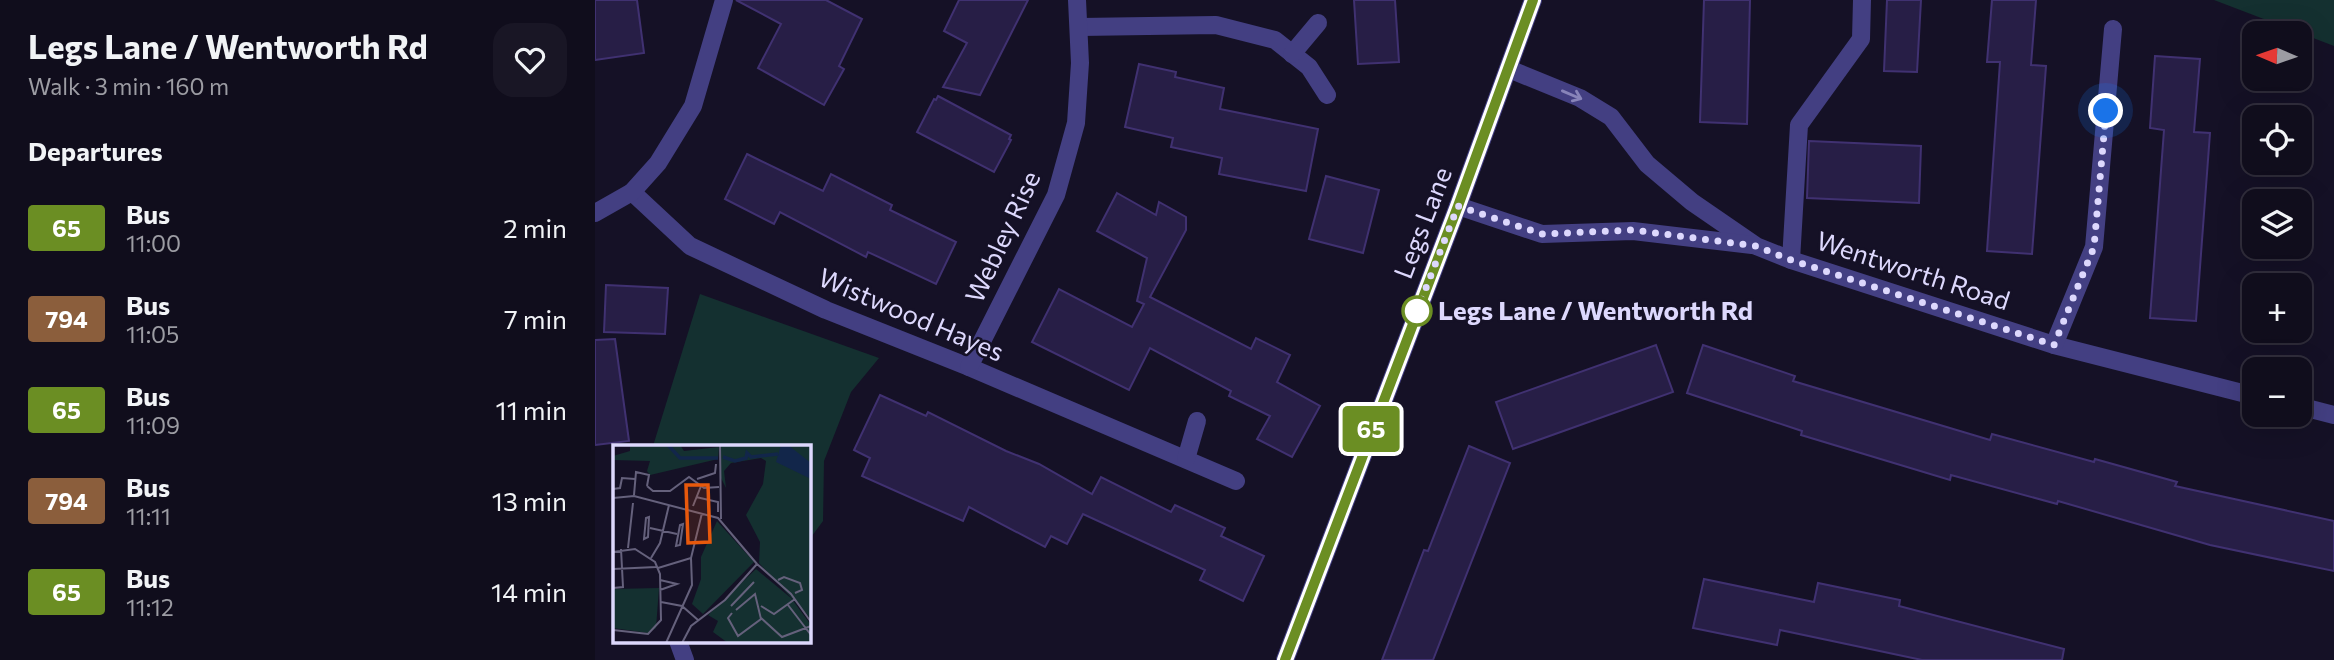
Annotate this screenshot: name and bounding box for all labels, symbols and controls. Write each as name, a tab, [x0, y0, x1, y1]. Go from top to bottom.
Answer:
north arrow	[2242, 21, 2312, 91]
map controls	[2242, 21, 2312, 427]
button: heart	[493, 23, 567, 97]
text: Legs Lane / Wentworth Rd	[28, 25, 428, 66]
text: Walk · 3 min · 160 m	[28, 72, 229, 100]
one-way arrow	[1561, 89, 1582, 102]
your location	[2088, 93, 2123, 128]
button: locate	[2242, 105, 2312, 175]
text: Departures	[28, 135, 163, 166]
street label: Legs Lane	[1386, 162, 1457, 282]
street label: Webley Rise	[958, 166, 1046, 307]
button: layers	[2242, 189, 2312, 259]
text: Bus	[126, 198, 170, 229]
text: 2 min	[503, 212, 567, 243]
text: 65	[52, 213, 81, 242]
street label: Wentworth Road	[1813, 224, 2014, 315]
text: 11:00	[126, 229, 181, 257]
street label: Wistwood Hayes	[814, 261, 1009, 367]
button: +	[2242, 273, 2312, 343]
text: Bus	[126, 289, 170, 320]
place label: Legs Lane / Wentworth Rd	[1438, 294, 1753, 325]
marker: Legs Lane / Wentworth Rd	[1402, 296, 1432, 326]
text: 7 min	[504, 303, 567, 334]
text: 794	[45, 304, 88, 333]
text: 11:05	[126, 320, 179, 348]
button: −	[2242, 357, 2312, 427]
text: Bus	[126, 380, 170, 411]
text: 11 min	[496, 394, 567, 425]
text: 65	[52, 395, 81, 424]
line badge: 65	[1339, 406, 1403, 452]
text: 11:09	[126, 411, 180, 439]
text: 65	[1357, 414, 1385, 443]
inset map	[613, 445, 810, 642]
text: Bus	[126, 471, 170, 502]
text: 13 min	[492, 485, 567, 516]
text: 794	[45, 486, 88, 515]
text: 11:11	[126, 502, 171, 530]
text: Bus	[126, 562, 170, 593]
text: 14 min	[491, 576, 567, 607]
text: 65	[52, 577, 81, 606]
text: 11:12	[126, 593, 174, 621]

